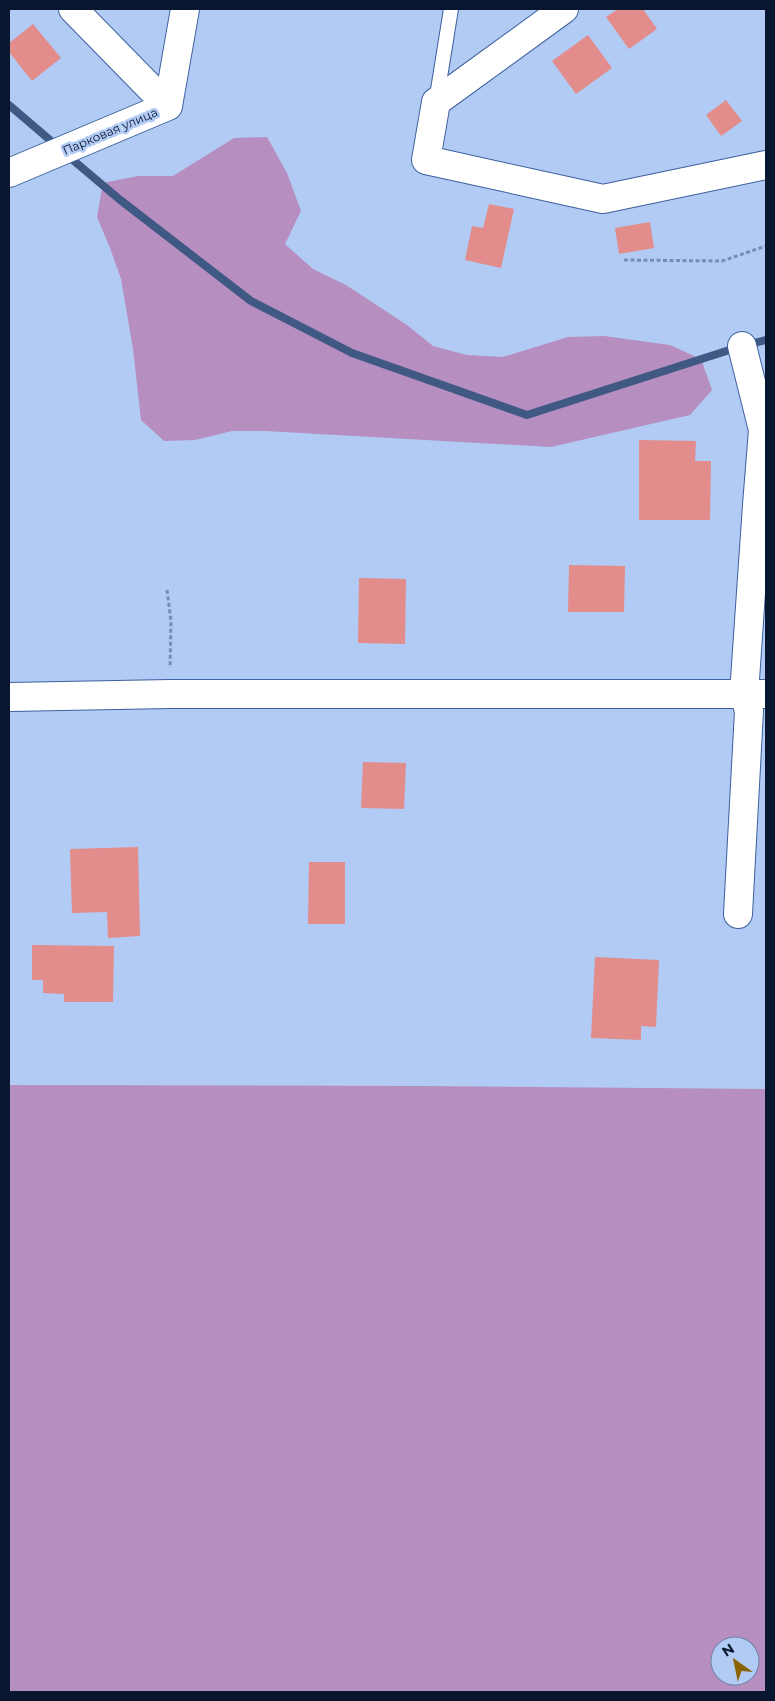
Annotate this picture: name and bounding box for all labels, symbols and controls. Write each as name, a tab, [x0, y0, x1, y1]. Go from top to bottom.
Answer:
street label: Парковая улица	[60, 104, 160, 158]
north arrow	[710, 1636, 760, 1686]
text: N	[718, 1639, 738, 1661]

